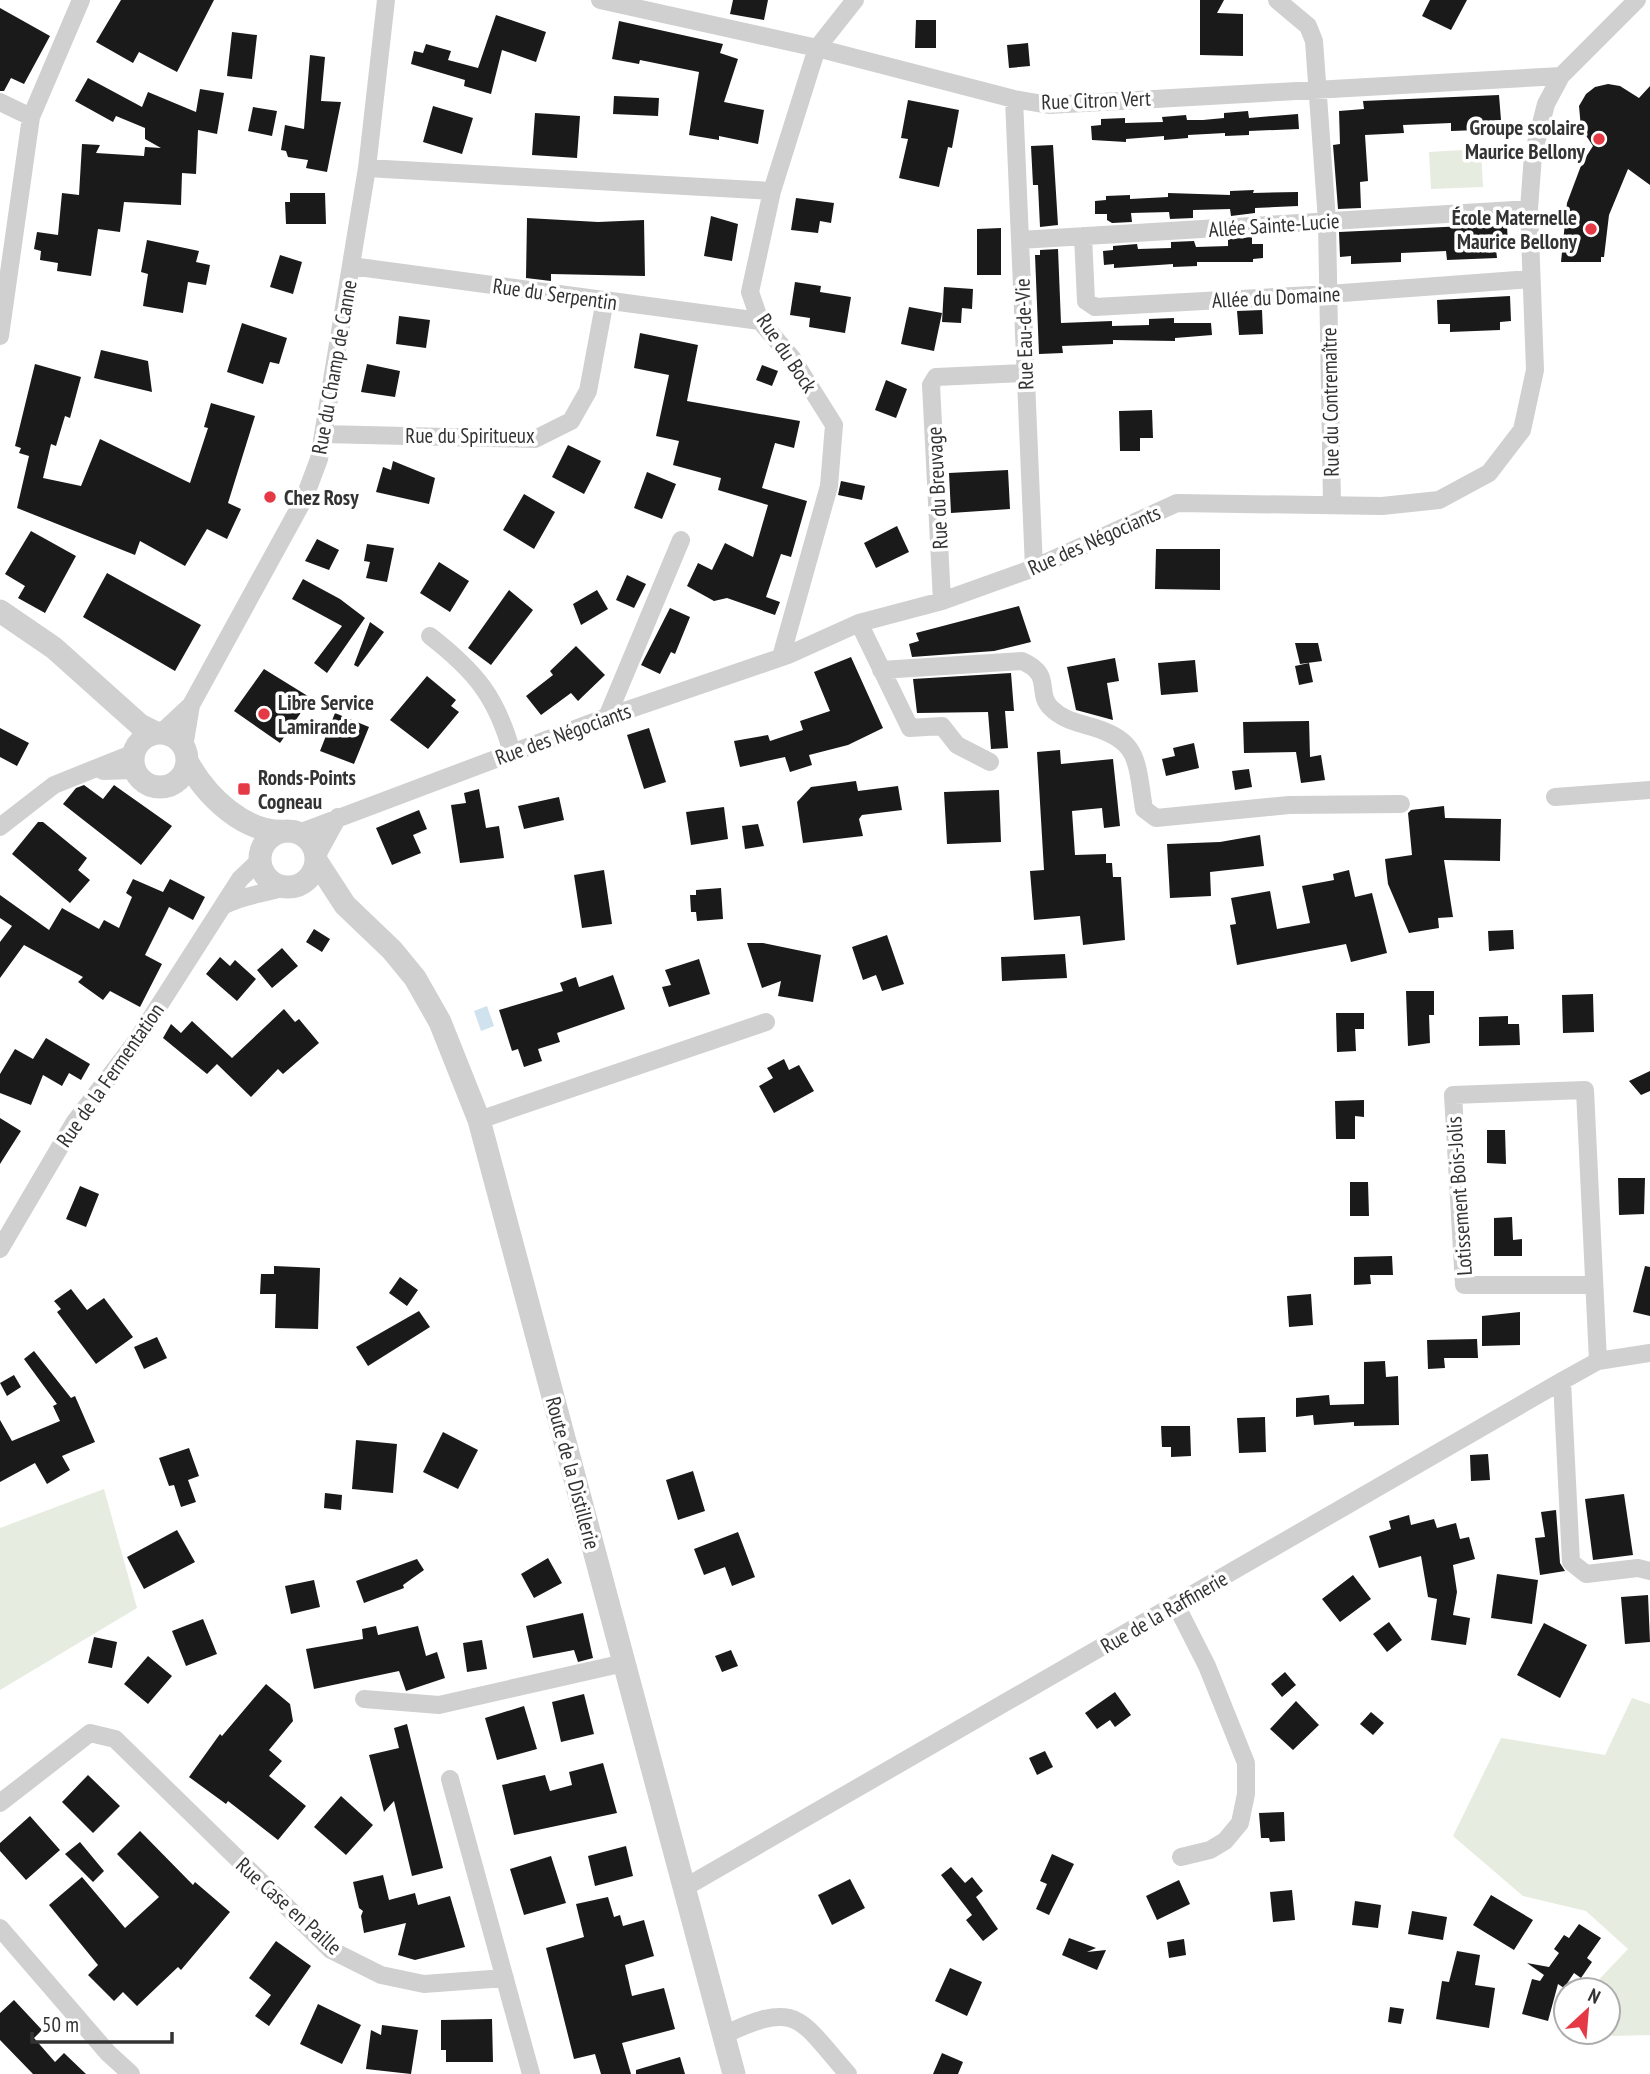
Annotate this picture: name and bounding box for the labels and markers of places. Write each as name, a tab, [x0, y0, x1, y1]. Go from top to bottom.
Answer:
place label: Groupe scolaire Maurice Bellony	[1465, 114, 1586, 165]
marker: Groupe scolaire Maurice Bellony	[1591, 131, 1607, 147]
place label: École Maternelle Maurice Bellony	[1452, 204, 1578, 255]
marker: École Maternelle Maurice Bellony	[1583, 221, 1599, 237]
place label: Chez Rosy	[284, 484, 359, 511]
marker: Chez Rosy	[262, 489, 278, 505]
place label: Libre Service Lamirande	[278, 689, 374, 740]
marker: Libre Service Lamirande	[256, 706, 272, 722]
place label: Ronds-Points Cogneau	[258, 764, 356, 815]
marker: Ronds-Points Cogneau	[236, 781, 252, 797]

